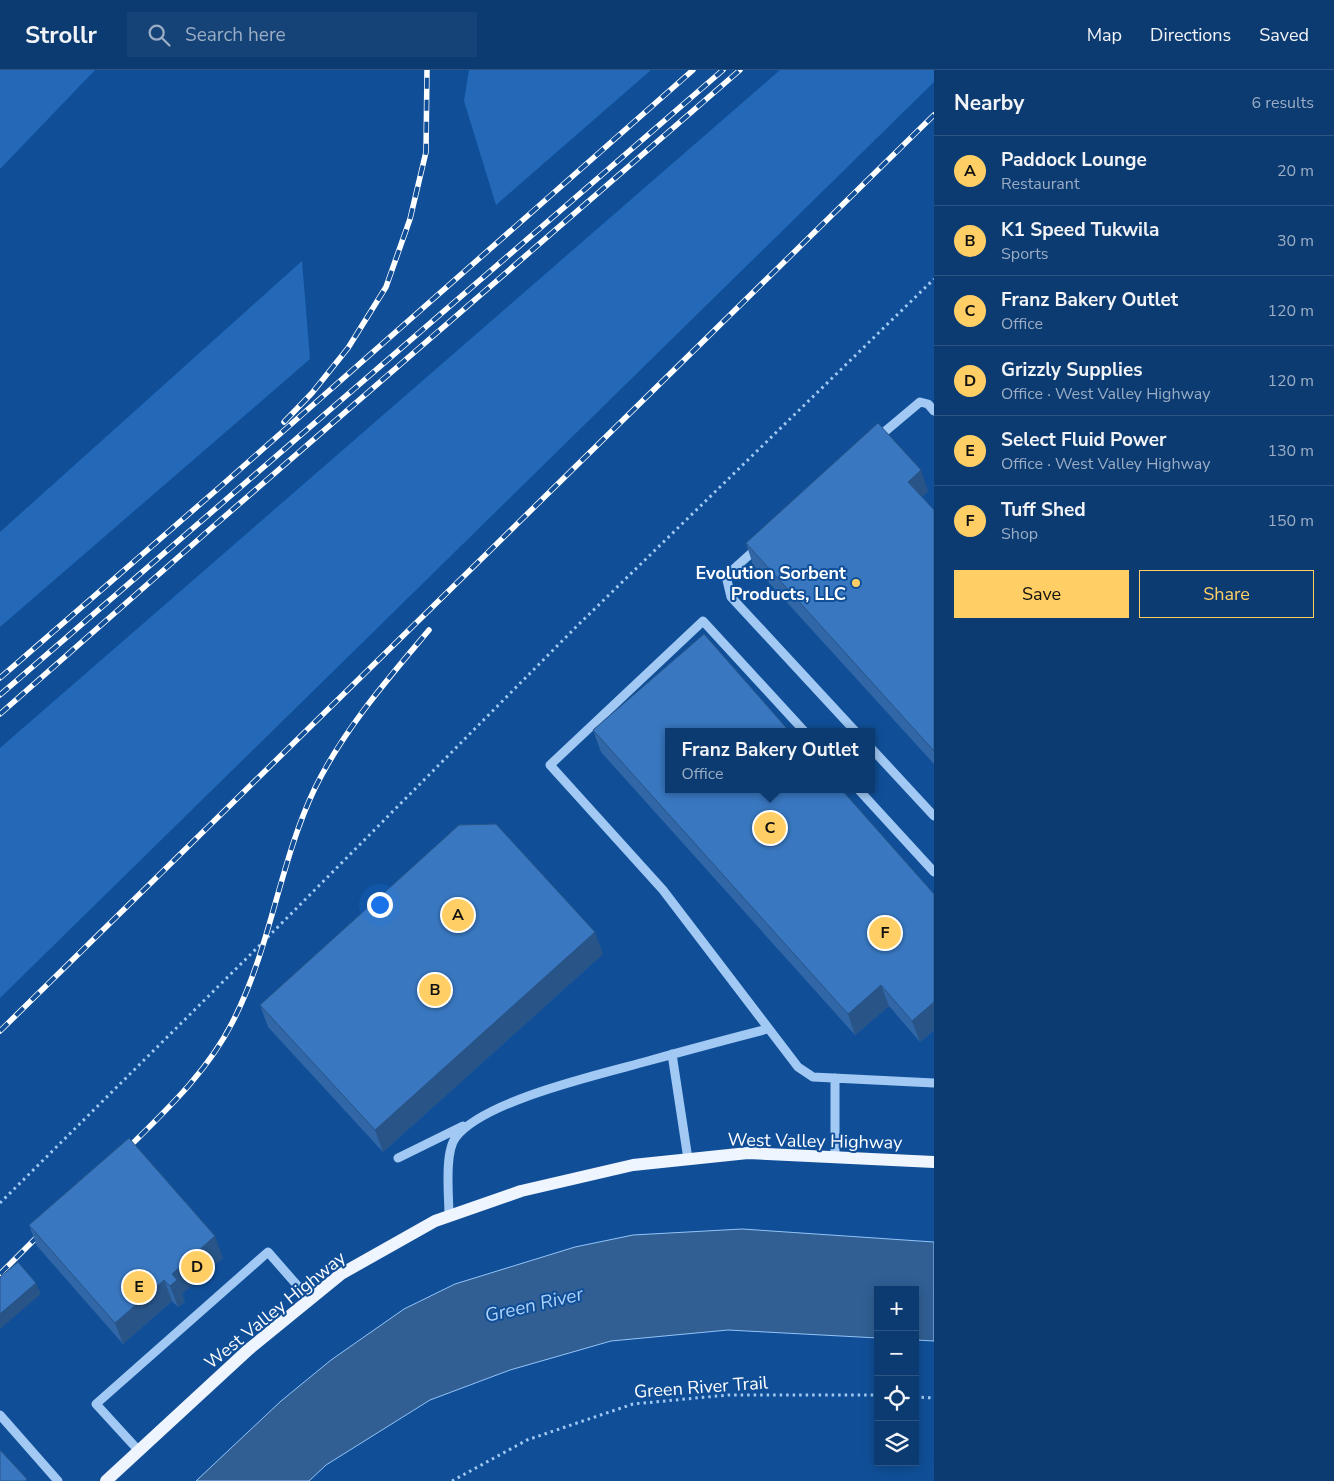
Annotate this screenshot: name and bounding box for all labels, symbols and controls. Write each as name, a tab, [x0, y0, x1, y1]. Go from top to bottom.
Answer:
search box	[127, 12, 477, 57]
text: Strollr	[25, 19, 97, 51]
icon: search	[145, 21, 173, 49]
text: Search here	[185, 22, 286, 48]
text: Map	[1087, 23, 1122, 47]
text: Directions	[1150, 23, 1231, 47]
text: Saved	[1259, 23, 1309, 47]
text: Nearby	[954, 89, 1024, 117]
text: 6 results	[1252, 92, 1314, 114]
text: Paddock Lounge	[1001, 147, 1147, 173]
text: A	[964, 160, 976, 182]
text: 20 m	[1277, 160, 1314, 182]
text: Restaurant	[1001, 173, 1080, 195]
text: K1 Speed Tukwila	[1001, 217, 1159, 243]
text: B	[964, 230, 976, 252]
text: 30 m	[1277, 230, 1314, 252]
text: Sports	[1001, 243, 1049, 265]
text: Franz Bakery Outlet	[1001, 287, 1178, 313]
text: C	[965, 300, 975, 322]
text: 120 m	[1267, 300, 1314, 322]
text: Office	[1001, 313, 1043, 335]
text: Grizzly Supplies	[1001, 357, 1143, 383]
text: D	[964, 370, 976, 392]
text: 120 m	[1267, 370, 1314, 392]
text: Office · West Valley Highway	[1001, 383, 1210, 405]
text: Select Fluid Power	[1001, 427, 1167, 453]
text: E	[965, 440, 975, 462]
text: 130 m	[1267, 440, 1314, 462]
text: Office · West Valley Highway	[1001, 453, 1210, 475]
text: Tuff Shed	[1001, 497, 1086, 523]
text: F	[966, 510, 975, 532]
text: 150 m	[1267, 510, 1314, 532]
text: Shop	[1001, 523, 1038, 545]
place label: Evolution Sorbent Products, LLC	[696, 561, 846, 606]
button: Save	[954, 570, 1129, 618]
button: Share	[1139, 570, 1314, 618]
marker: Evolution Sorbent Products, LLC	[850, 577, 862, 589]
popup	[665, 728, 875, 793]
text: Franz Bakery Outlet	[681, 737, 859, 763]
text: Office	[681, 763, 723, 785]
pin: C	[754, 809, 786, 847]
your location	[367, 892, 393, 918]
pin: A	[442, 896, 474, 934]
pin: F	[869, 914, 901, 952]
pin: B	[419, 971, 451, 1009]
street label: West Valley Highway	[727, 1127, 903, 1155]
street label: West Valley Highway	[199, 1245, 351, 1374]
pin: D	[181, 1248, 213, 1286]
pin: E	[123, 1268, 155, 1306]
water label: Green River	[482, 1281, 587, 1329]
map controls	[874, 1286, 919, 1466]
button: +	[874, 1286, 919, 1331]
button: −	[874, 1331, 919, 1376]
street label: Green River Trail	[633, 1370, 769, 1404]
button: locate	[874, 1376, 919, 1421]
button: layers	[874, 1421, 919, 1466]

